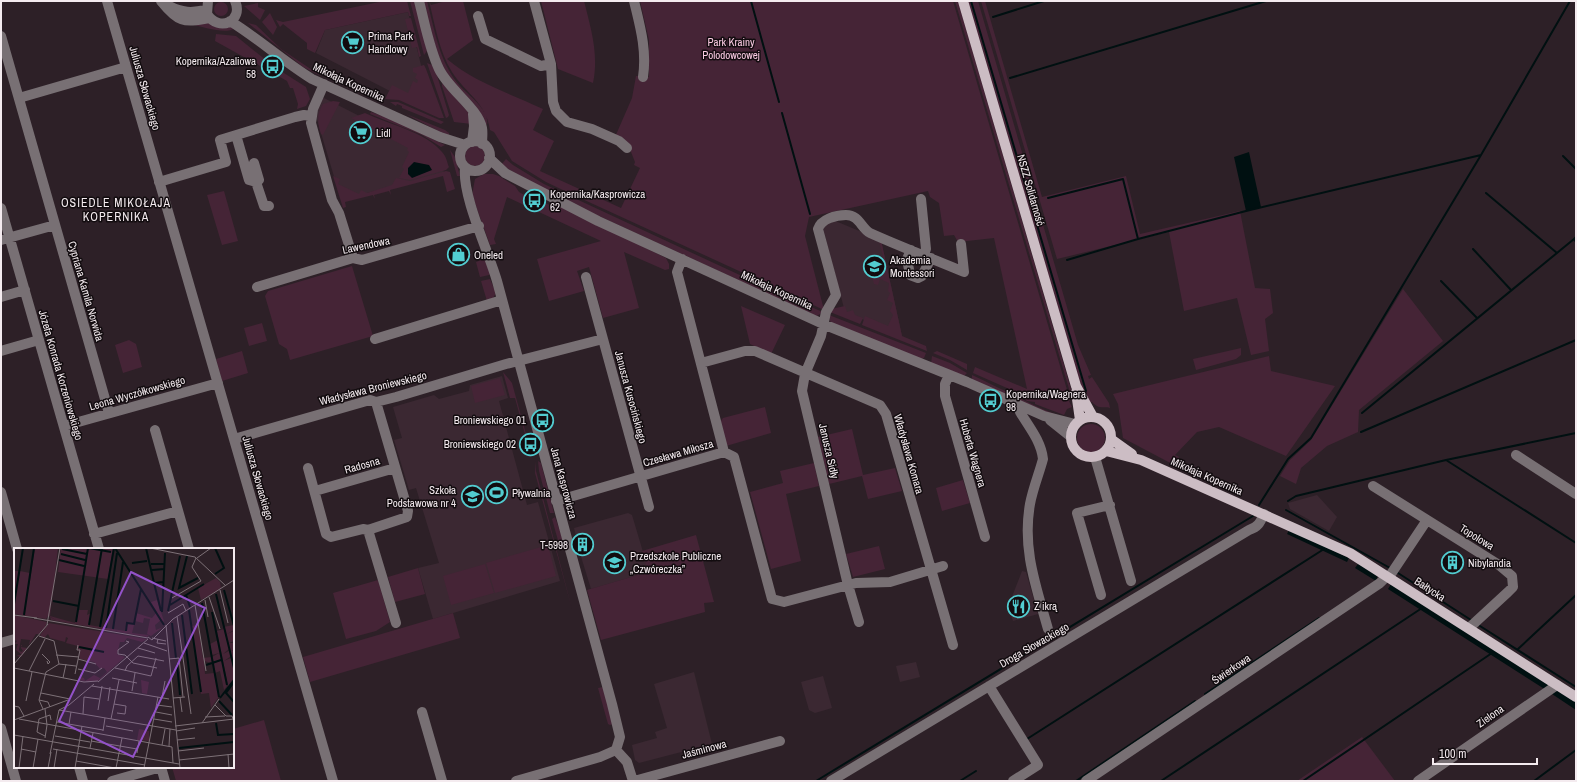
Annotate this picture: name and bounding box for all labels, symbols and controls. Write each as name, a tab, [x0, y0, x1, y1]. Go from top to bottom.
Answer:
supermarket icon: Prima Park Handlowy	[340, 29, 366, 55]
place label: Prima Park Handlowy	[368, 29, 414, 56]
park label: Park Krainy Polodowcowej	[702, 35, 760, 62]
street label: Juliusza Słowackiego	[126, 44, 164, 132]
place label: Kopernika/Azaliowa 58	[176, 54, 256, 81]
bus stop icon: Kopernika/Azaliowa 58	[259, 54, 285, 80]
street label: Mikołaja Kopernika	[311, 59, 387, 105]
supermarket icon: Lidl	[348, 120, 374, 146]
place label: Lidl	[376, 126, 391, 140]
street label: NSZZ Solidarność	[1014, 153, 1048, 228]
bus stop icon: Kopernika/Kasprowicza 62	[522, 187, 548, 213]
place label: Kopernika/Kasprowicza 62	[550, 187, 645, 214]
district label: OSIEDLE MIKOŁAJA KOPERNIKA	[61, 195, 171, 225]
street label: Lawendowa	[341, 233, 391, 257]
street label: Cypriana Kamila Norwida	[65, 239, 107, 343]
shop icon: Oneled	[445, 242, 471, 268]
place label: Oneled	[474, 248, 503, 262]
school or university icon: Akademia Montessori	[861, 253, 887, 279]
place label: Akademia Montessori	[889, 253, 935, 280]
street label: Mikołaja Kopernika	[739, 267, 815, 313]
street label: Józefa Konrada Korzeniowskiego	[36, 308, 86, 442]
street label: Janusza Kusocińskiego	[612, 349, 650, 445]
street label: Władysława Broniewskiego	[318, 368, 428, 408]
street label: Leona Wyczółkowskiego	[87, 373, 187, 413]
bus stop icon: Kopernika/Wagnera 98	[977, 387, 1003, 413]
place label: Kopernika/Wagnera 98	[1006, 387, 1086, 414]
bus stop icon: Broniewskiego 01	[529, 407, 555, 433]
place label: Broniewskiego 01	[454, 413, 526, 427]
street label: Władysława Komara	[891, 413, 927, 495]
street label: Huberta Wagnera	[957, 417, 989, 489]
street label: Janusza Sidły	[816, 422, 842, 480]
bus stop icon: Broniewskiego 02	[518, 431, 544, 457]
street label: Juliusza Słowackiego	[239, 434, 277, 522]
street label: Czesława Miłosza	[641, 436, 715, 470]
place label: Broniewskiego 02	[444, 437, 516, 451]
street label: Jana Kasprowicza	[548, 446, 580, 520]
street label: Radosna	[343, 453, 381, 477]
street label: Mikołaja Kopernika	[1169, 454, 1245, 498]
sports icon: Pływalnia	[483, 480, 509, 506]
place label: Szkoła Podstawowa nr 4	[387, 483, 456, 510]
school or university icon: Szkoła Podstawowa nr 4	[459, 483, 485, 509]
place label: Pływalnia	[512, 486, 551, 500]
street label: Topolowa	[1457, 521, 1497, 553]
building icon: T-5998	[570, 532, 596, 558]
place label: T-5998	[540, 538, 568, 552]
inset map	[14, 548, 234, 768]
school or university icon: Przedszkole Publiczne „Czwóreczka”	[601, 549, 627, 575]
place label: Przedszkole Publiczne „Czwóreczka”	[630, 549, 721, 576]
building icon: Nibylandia	[1440, 550, 1466, 576]
place label: Nibylandia	[1468, 556, 1511, 570]
street label: Bałtycka	[1412, 574, 1448, 604]
restaurant icon: Z ikrą	[1006, 593, 1032, 619]
place label: Z ikrą	[1034, 599, 1058, 613]
street label: Droga Słowackiego	[997, 619, 1071, 671]
street label: Świerkowa	[1209, 651, 1253, 687]
street label: Zielona	[1474, 702, 1506, 730]
street label: Jaśminowa	[680, 736, 728, 762]
scale bar	[1433, 740, 1537, 766]
text: 100 m	[1439, 746, 1466, 762]

